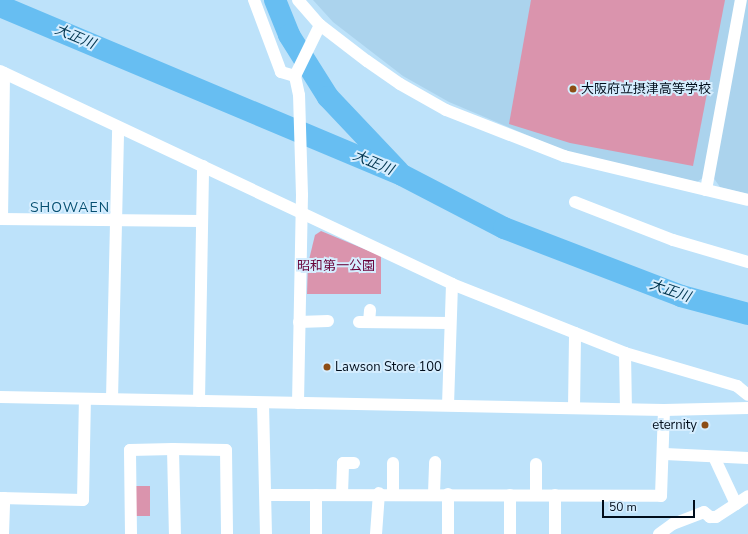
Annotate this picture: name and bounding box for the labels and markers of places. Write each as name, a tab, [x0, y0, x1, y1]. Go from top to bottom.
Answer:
place label: 大阪府立摂津高等学校	[581, 81, 711, 97]
marker: 大阪府立摂津高等学校	[568, 84, 578, 94]
place label: Lawson Store 100	[335, 359, 442, 375]
marker: Lawson Store 100	[322, 362, 332, 372]
place label: eternity	[652, 417, 697, 433]
marker: eternity	[700, 420, 710, 430]

